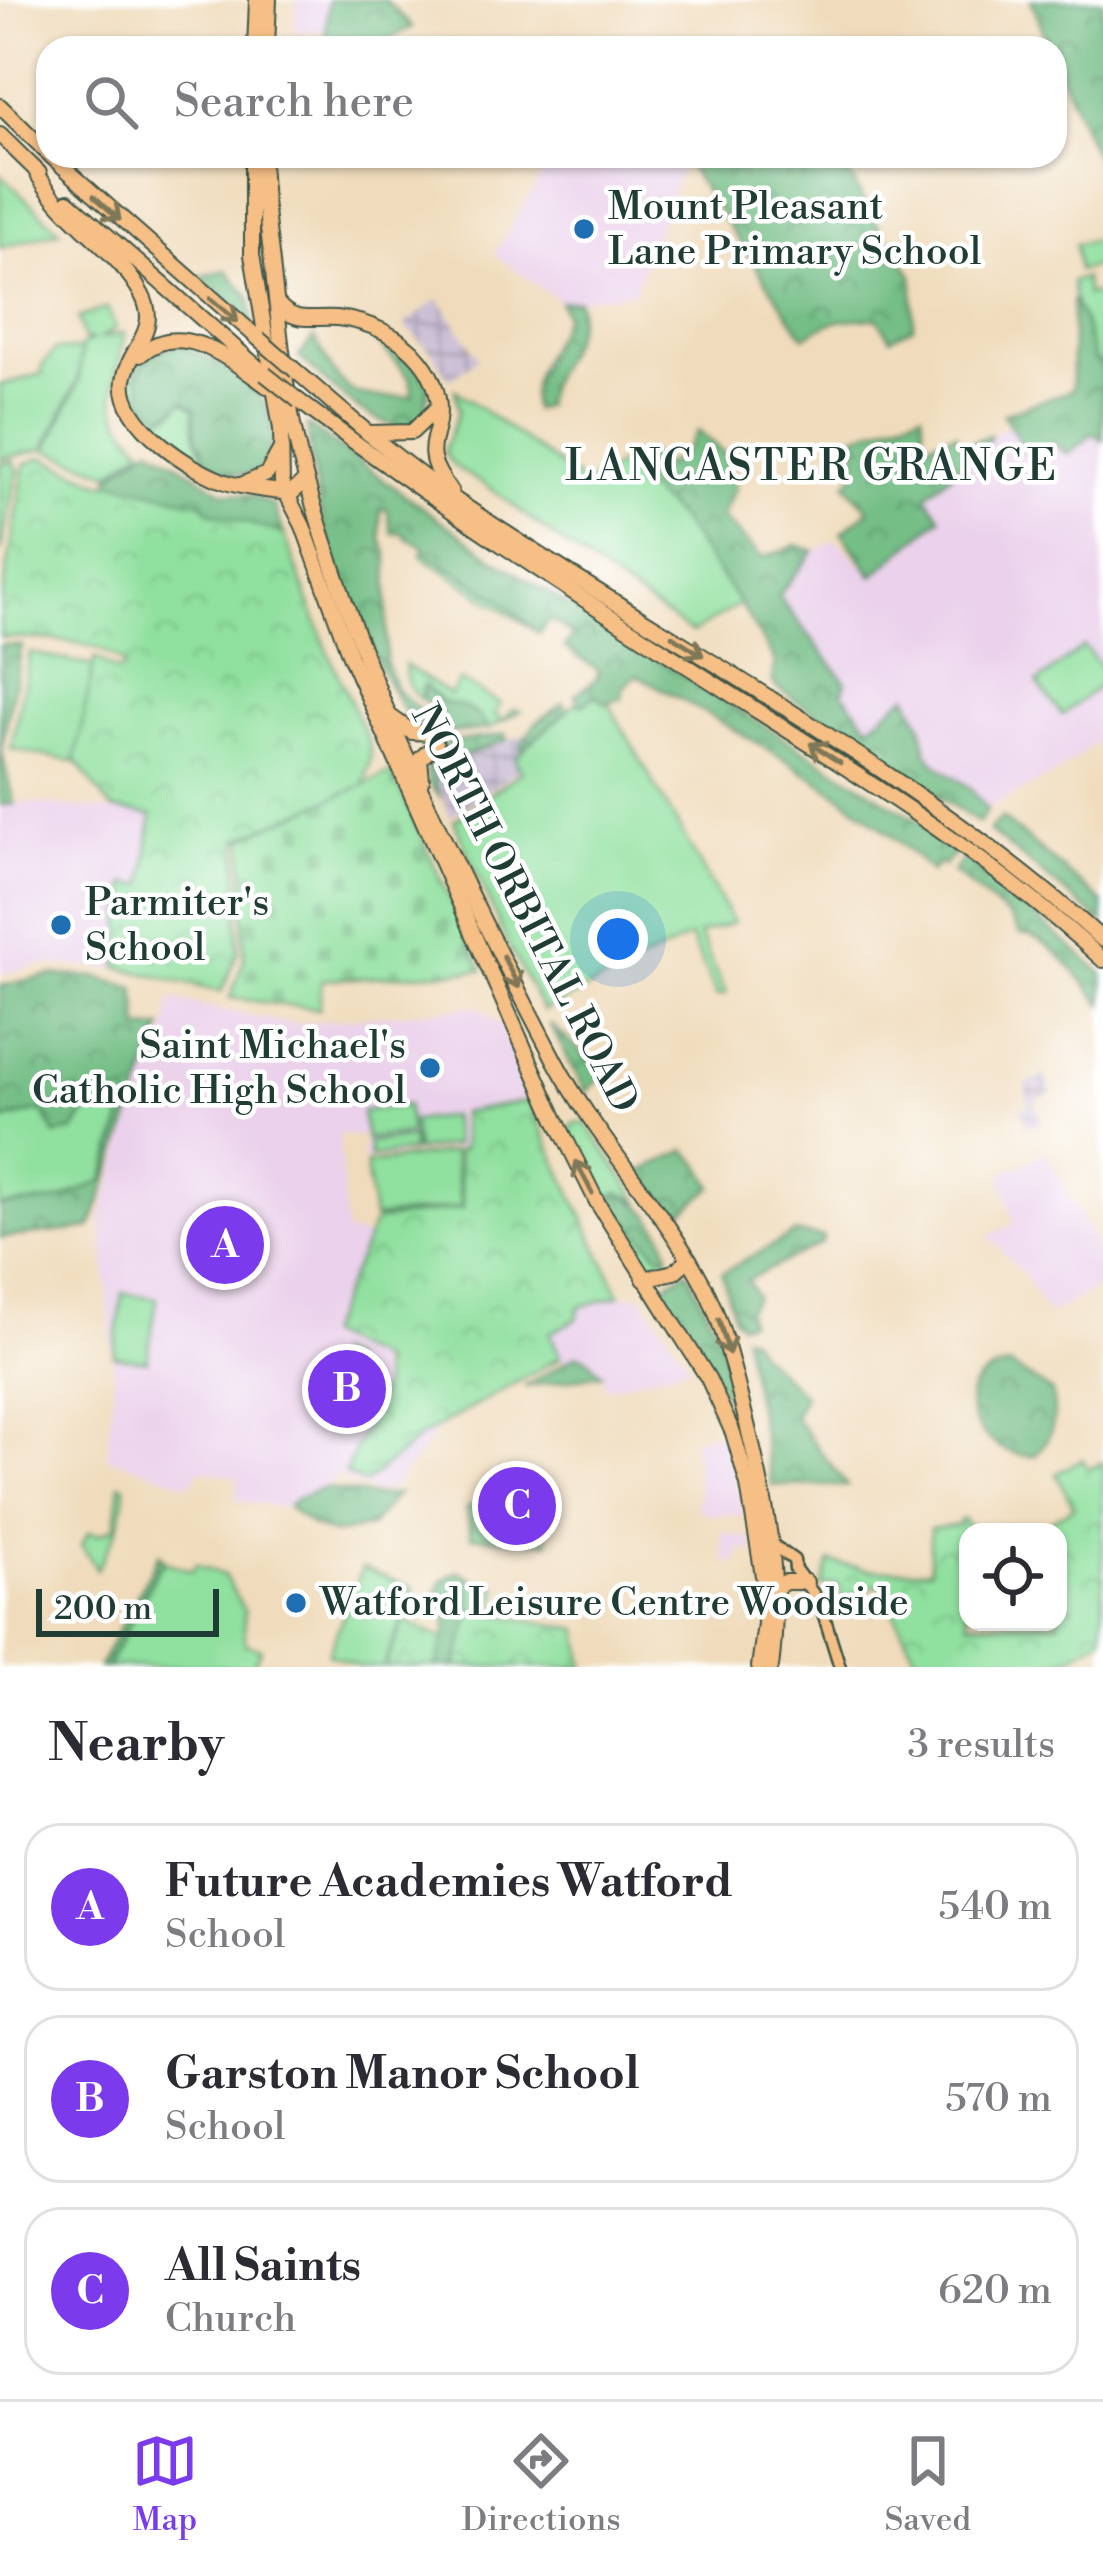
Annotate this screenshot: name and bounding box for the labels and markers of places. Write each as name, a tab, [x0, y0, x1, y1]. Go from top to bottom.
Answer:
place label: Mount Pleasant Lane Primary School	[608, 183, 981, 277]
marker: Mount Pleasant Lane Primary School	[571, 216, 597, 242]
place label: Parmiter's School	[85, 879, 269, 973]
marker: Parmiter's School	[48, 912, 74, 938]
place label: Saint Michael's Catholic High School	[32, 1022, 406, 1116]
marker: Saint Michael's Catholic High School	[417, 1055, 443, 1081]
pin: A	[186, 1200, 264, 1290]
pin: B	[308, 1344, 386, 1434]
pin: C	[478, 1461, 556, 1551]
place label: Watford Leisure Centre Woodside	[318, 1579, 909, 1628]
marker: Watford Leisure Centre Woodside	[283, 1590, 309, 1616]

